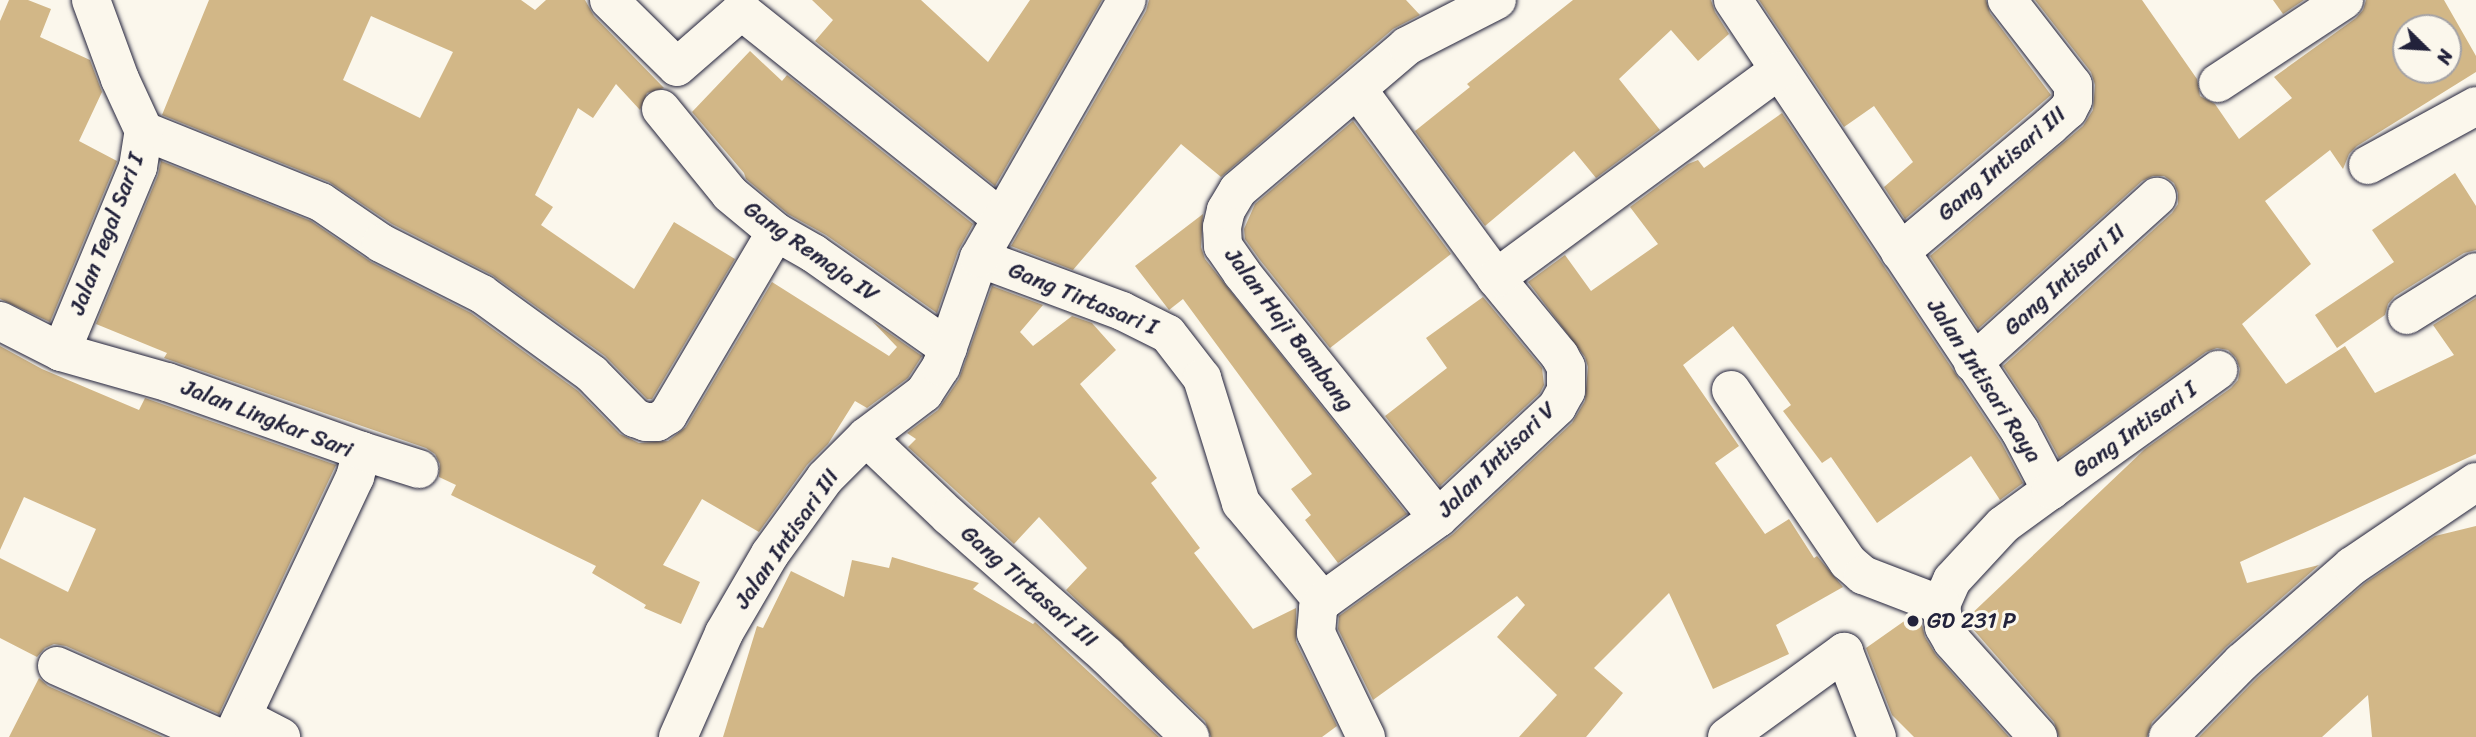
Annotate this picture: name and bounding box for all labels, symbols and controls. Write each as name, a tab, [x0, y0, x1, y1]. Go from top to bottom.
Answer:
north arrow	[2392, 14, 2462, 84]
text: N	[2427, 44, 2463, 70]
street label: Gang Intisari III	[1933, 101, 2071, 227]
street label: Jalan Tegal Sari I	[63, 148, 151, 320]
street label: Gang Remaja IV	[738, 195, 884, 309]
street label: Gang Intisari II	[1999, 219, 2131, 341]
street label: Jalan Haji Bambang	[1218, 243, 1360, 417]
street label: Gang Tirtasari I	[1005, 257, 1161, 341]
street label: Jalan Intisari Raya	[1921, 294, 2047, 468]
street label: Jalan Lingkar Sari	[178, 374, 356, 464]
street label: Gang Intisari I	[2068, 376, 2202, 484]
street label: Jalan Intisari V	[1432, 397, 1562, 523]
street label: Jalan Intisari III	[729, 464, 845, 614]
street label: Gang Tirtasari III	[955, 520, 1103, 654]
place label: GD 231 P	[1927, 607, 2017, 635]
marker: GD 231 P	[1905, 613, 1921, 629]

